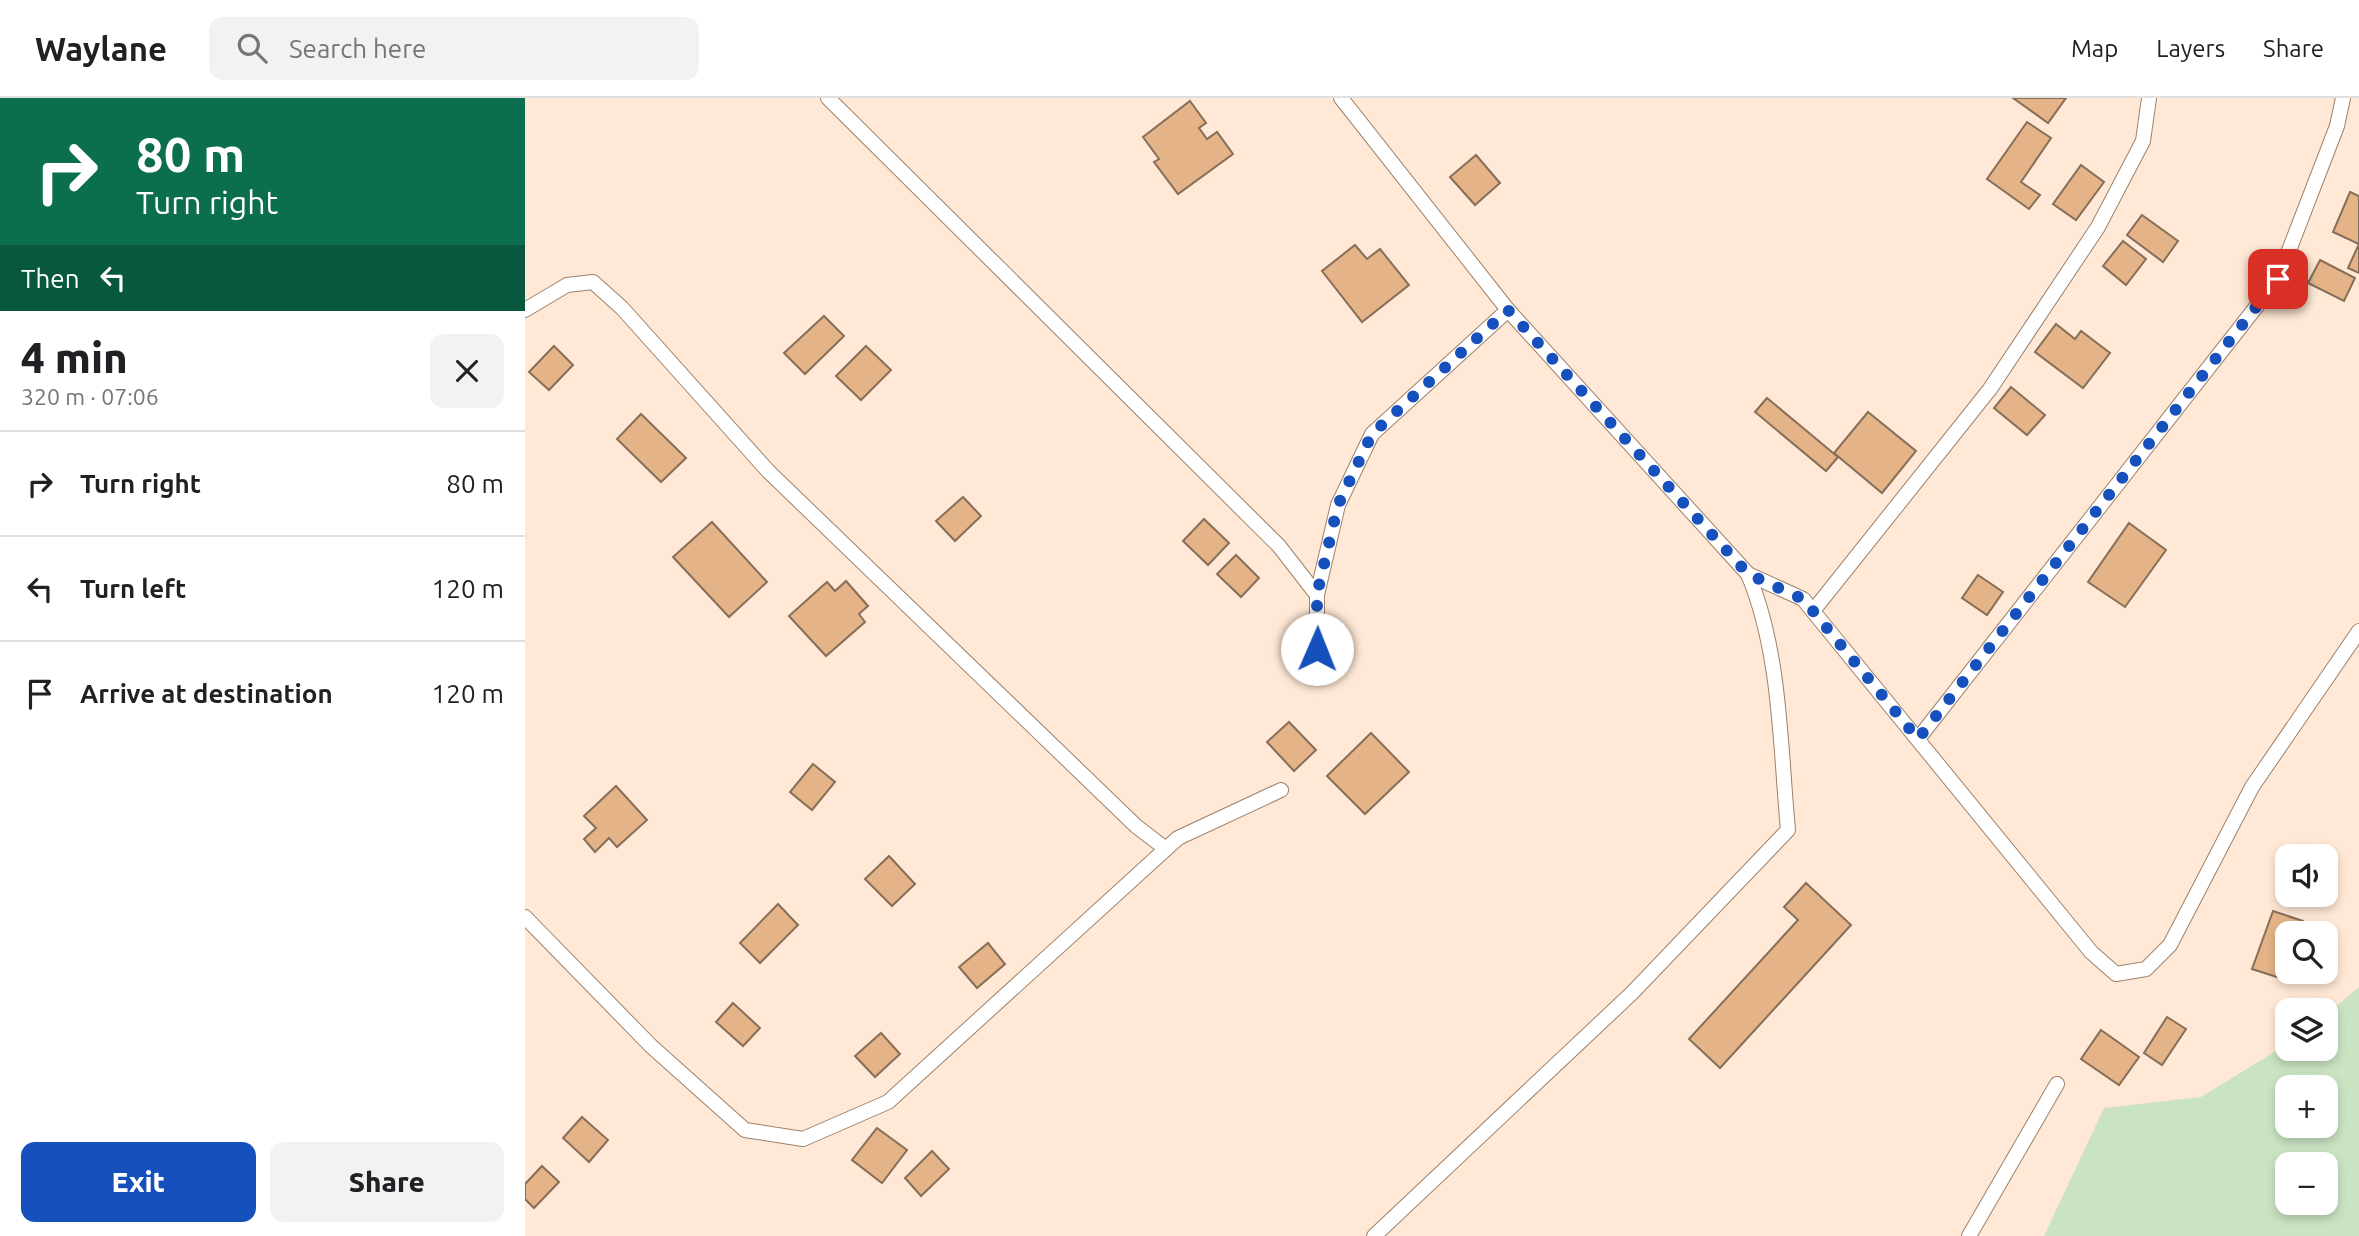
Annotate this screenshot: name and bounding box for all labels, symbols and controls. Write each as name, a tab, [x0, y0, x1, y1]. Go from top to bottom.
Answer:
search box	[209, 17, 699, 80]
icon: search	[233, 29, 271, 67]
text: Waylane	[35, 30, 167, 67]
text: Search here	[289, 34, 426, 63]
text: Map	[2071, 35, 2118, 62]
text: Layers	[2156, 35, 2225, 62]
text: Share	[2263, 35, 2324, 62]
icon: right	[21, 126, 112, 217]
text: 80 m	[136, 126, 245, 181]
text: Turn right	[136, 184, 278, 220]
pin	[2248, 249, 2308, 309]
icon: left	[94, 259, 132, 297]
icon: arrive	[2259, 260, 2297, 298]
text: Then	[21, 264, 80, 293]
text: 4 min	[21, 334, 128, 381]
button: close	[430, 334, 504, 408]
text: 320 m · 07:06	[21, 384, 159, 409]
icon: right	[21, 465, 59, 503]
text: Turn right	[80, 469, 201, 498]
text: 80 m	[446, 469, 504, 498]
icon: left	[21, 570, 59, 608]
text: Turn left	[80, 574, 186, 603]
text: 120 m	[432, 574, 504, 603]
position arrow	[1280, 612, 1354, 686]
icon: arrive	[21, 675, 59, 713]
text: Arrive at destination	[80, 679, 333, 708]
text: 120 m	[432, 679, 504, 708]
map controls	[2275, 844, 2338, 1215]
button: sound	[2275, 844, 2338, 907]
button: search	[2275, 921, 2338, 984]
button: layers	[2275, 998, 2338, 1061]
button: +	[2275, 1075, 2338, 1138]
button: Exit	[21, 1142, 256, 1222]
button: Share	[270, 1142, 504, 1222]
button: −	[2275, 1152, 2338, 1215]

